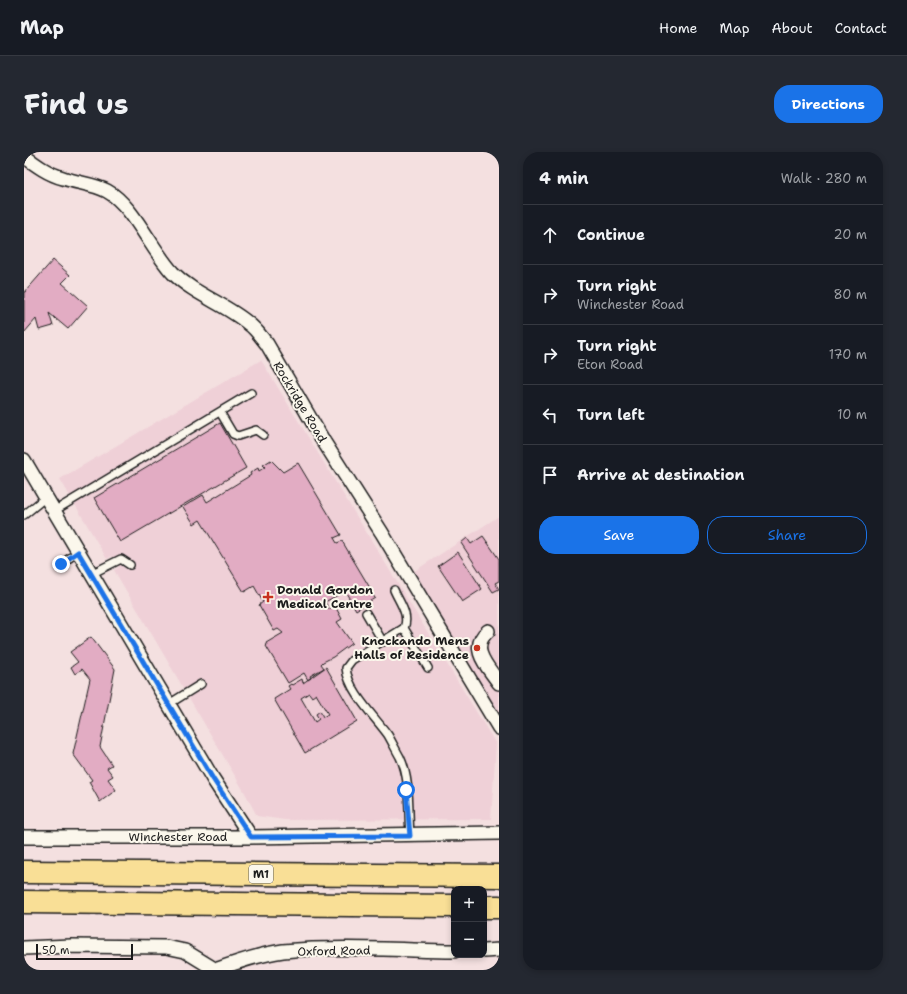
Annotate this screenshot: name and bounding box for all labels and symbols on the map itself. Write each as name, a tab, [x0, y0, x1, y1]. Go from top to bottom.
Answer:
street label: Rockridge Road	[269, 358, 331, 446]
route end	[52, 555, 70, 573]
place label: Donald Gordon Medical Centre	[277, 582, 373, 612]
marker: Donald Gordon Medical Centre	[262, 591, 274, 603]
place label: Knockando Mens Halls of Residence	[354, 633, 469, 663]
marker: Knockando Mens Halls of Residence	[472, 643, 482, 653]
route start	[397, 781, 415, 799]
street label: Winchester Road	[129, 829, 228, 845]
road number: M1	[249, 865, 273, 883]
scale bar	[36, 942, 133, 961]
street label: Oxford Road	[297, 942, 371, 960]

